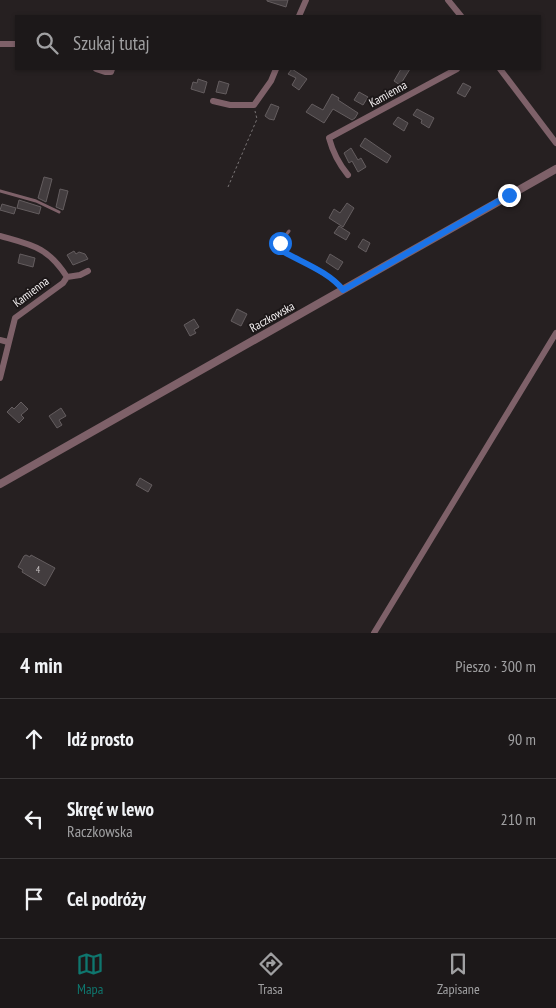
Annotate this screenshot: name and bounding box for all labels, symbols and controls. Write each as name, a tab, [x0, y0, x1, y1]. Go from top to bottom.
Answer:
search box	[15, 15, 541, 70]
icon: search	[33, 29, 61, 57]
text: Szukaj tutaj	[73, 31, 150, 55]
street label: Kamienna	[366, 77, 410, 110]
route end	[498, 184, 521, 207]
route start	[269, 232, 292, 255]
street label: Kamienna	[10, 273, 52, 310]
street label: Raczkowska	[247, 298, 297, 335]
house number: 4	[36, 563, 41, 576]
text: 4 min	[20, 652, 62, 679]
text: Pieszo · 300 m	[455, 656, 536, 676]
icon: ahead	[20, 725, 48, 753]
text: Idź prosto	[67, 727, 134, 751]
text: 90 m	[508, 729, 536, 749]
text: Skręć w lewo	[67, 797, 154, 821]
icon: left	[20, 805, 48, 833]
text: 210 m	[501, 809, 536, 829]
text: Raczkowska	[67, 821, 133, 841]
icon: arrive	[20, 885, 48, 913]
text: Cel podróży	[67, 887, 146, 911]
tab: Mapa	[76, 950, 104, 998]
tab: Trasa	[257, 950, 285, 998]
tab: Zapisane	[437, 950, 480, 998]

